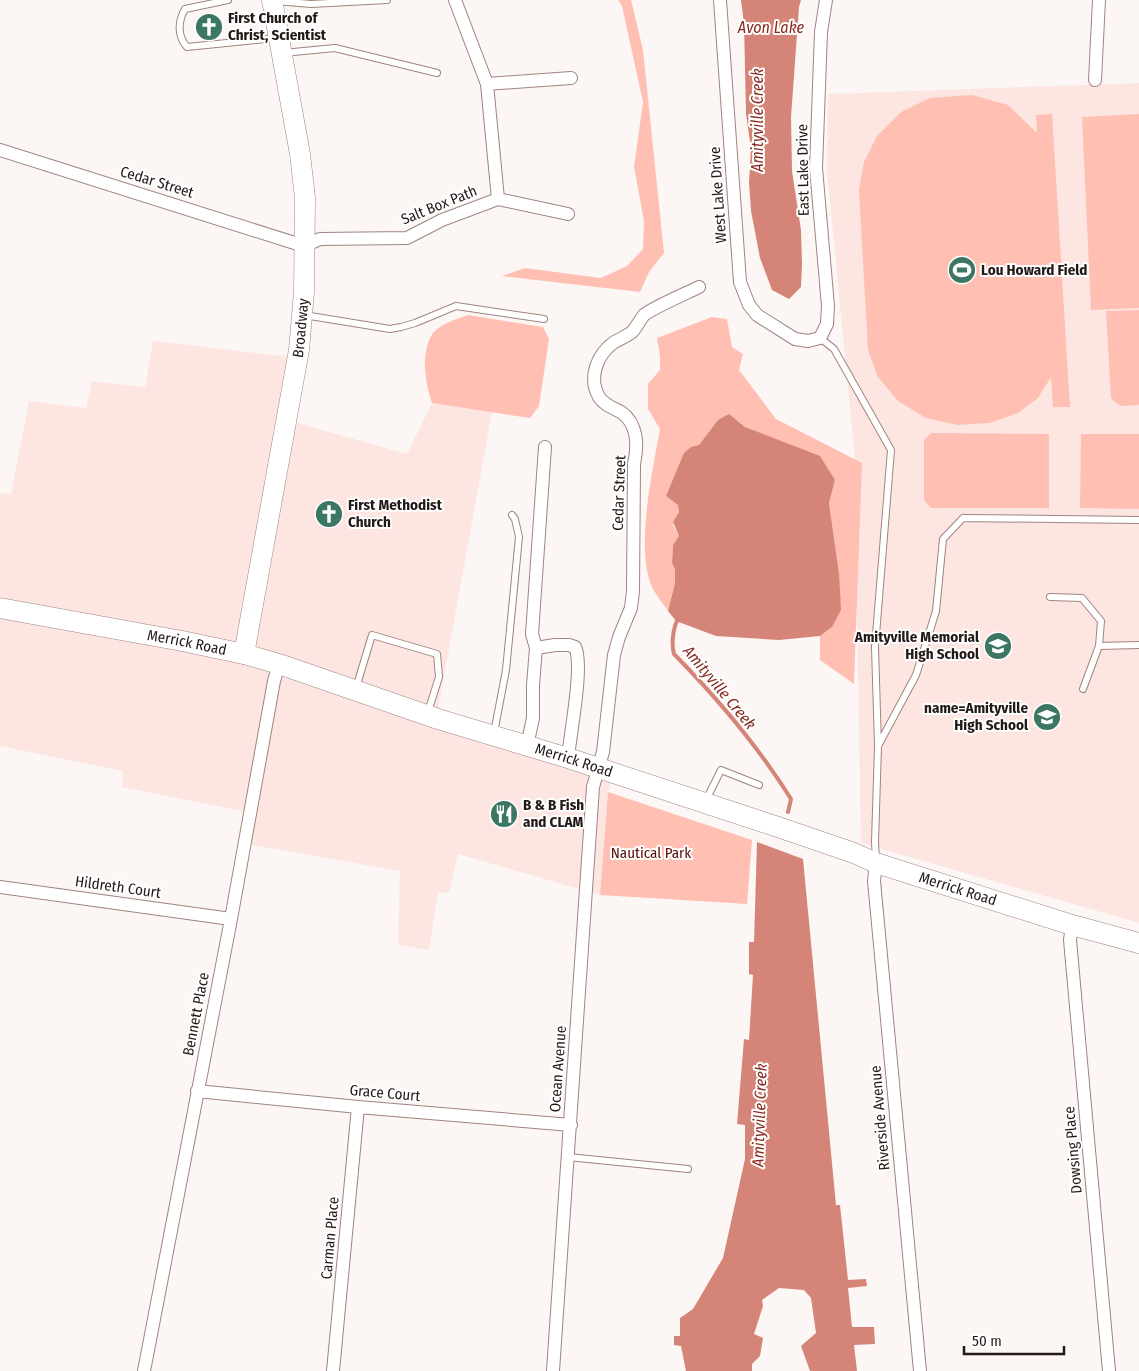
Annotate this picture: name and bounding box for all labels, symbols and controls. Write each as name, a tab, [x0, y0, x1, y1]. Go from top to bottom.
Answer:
place label: First Church of Christ, Scientist	[228, 9, 327, 44]
church icon: First Church of Christ, Scientist	[194, 12, 224, 42]
water label: Avon Lake	[737, 18, 805, 37]
water label: Amityville Creek	[748, 68, 767, 173]
street label: East Lake Drive	[793, 124, 813, 216]
street label: West Lake Drive	[706, 146, 730, 244]
street label: Cedar Street	[118, 162, 196, 202]
street label: Salt Box Path	[398, 182, 480, 228]
sports icon: Lou Howard Field	[947, 255, 977, 285]
place label: Lou Howard Field	[981, 261, 1087, 279]
street label: Broadway	[289, 297, 312, 359]
street label: Cedar Street	[609, 455, 629, 531]
place label: First Methodist Church	[348, 496, 443, 531]
church icon: First Methodist Church	[314, 499, 344, 529]
street label: Merrick Road	[146, 626, 228, 659]
place label: Amityville Memorial High School	[854, 628, 980, 663]
school or university icon: Amityville Memorial High School	[983, 631, 1013, 661]
water label: Amityville Creek	[678, 641, 760, 733]
place label: name=Amityville High School	[924, 699, 1029, 734]
school or university icon: name=Amityville High School	[1032, 702, 1062, 732]
street label: Merrick Road	[533, 740, 615, 781]
place label: B & B Fish and CLAM	[523, 796, 584, 831]
restaurant icon: B & B Fish and CLAM	[489, 799, 519, 829]
park label: Nautical Park	[611, 844, 691, 862]
street label: Merrick Road	[917, 868, 999, 910]
street label: Hildreth Court	[74, 872, 162, 902]
street label: Bennett Place	[179, 971, 213, 1057]
street label: Ocean Avenue	[546, 1025, 570, 1113]
water label: Amityville Creek	[748, 1063, 771, 1168]
street label: Riverside Avenue	[866, 1065, 894, 1171]
street label: Grace Court	[349, 1081, 421, 1105]
street label: Dowsing Place	[1060, 1106, 1086, 1194]
street label: Carman Place	[317, 1196, 343, 1280]
scale bar	[964, 1324, 1064, 1356]
text: 50 m	[972, 1332, 1002, 1350]

